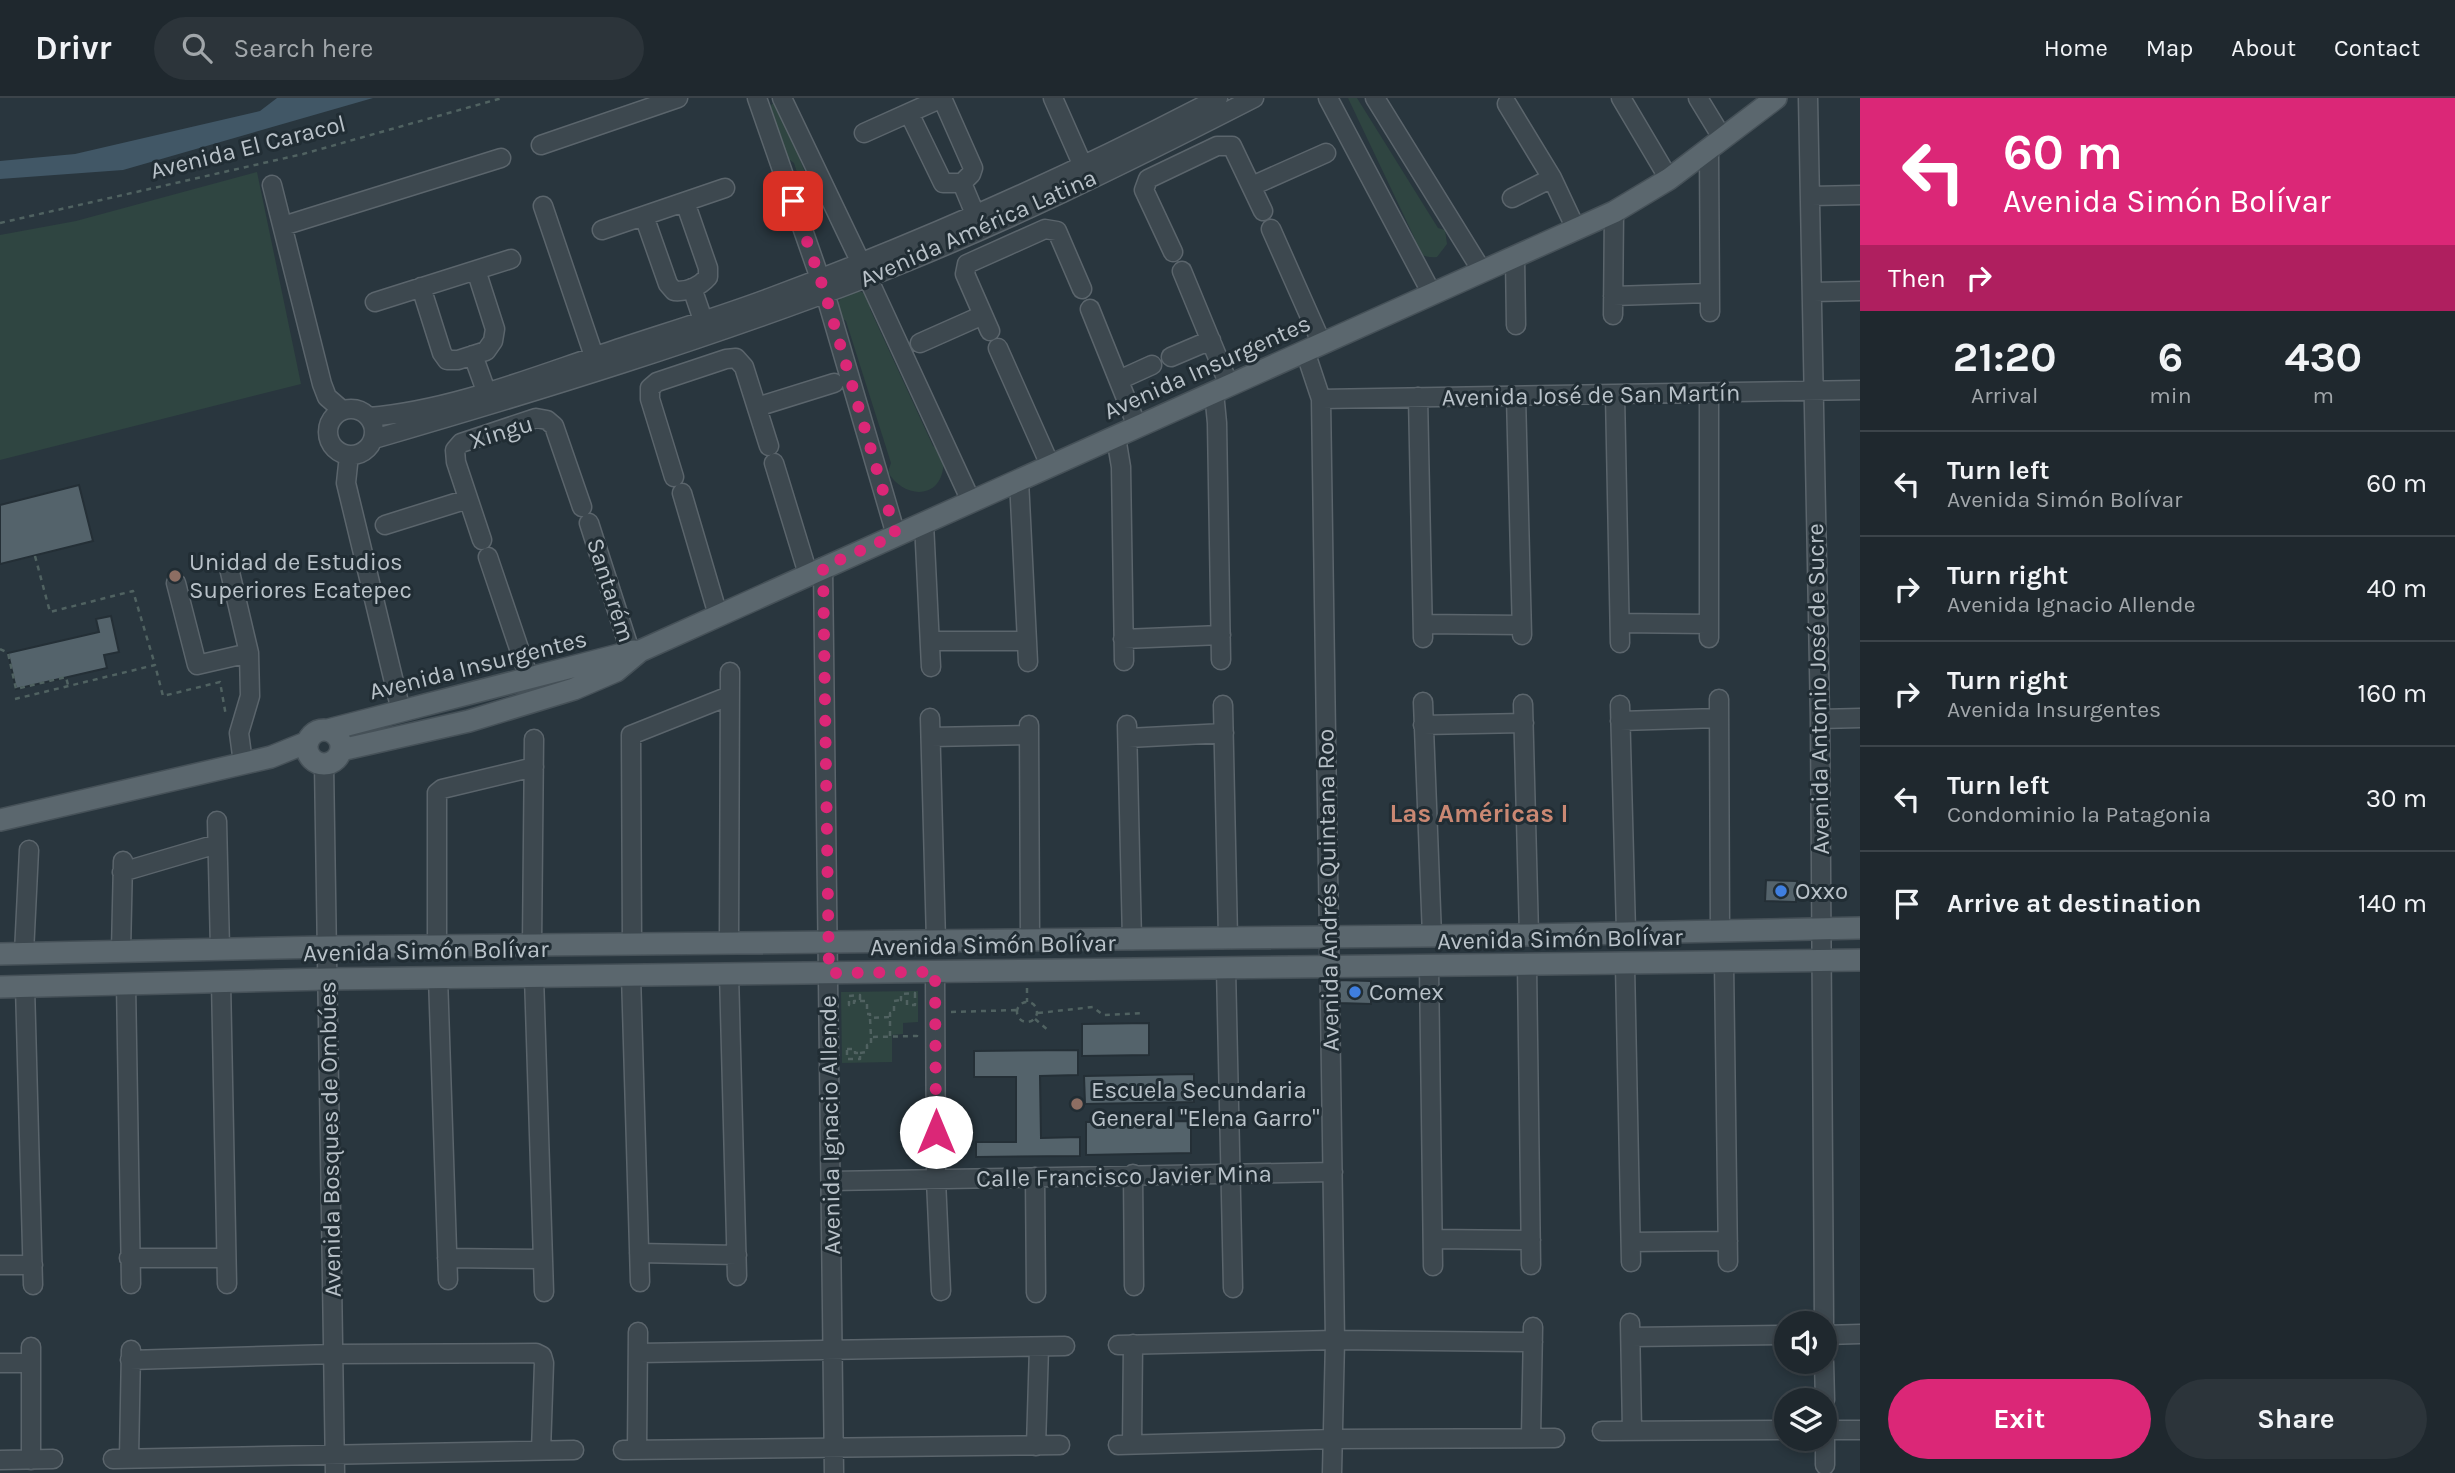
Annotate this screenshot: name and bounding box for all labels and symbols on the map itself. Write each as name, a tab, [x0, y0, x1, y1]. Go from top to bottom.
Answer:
street label: Avenida El Caracol	[147, 109, 349, 185]
street label: Avenida América Latina	[855, 163, 1101, 293]
pin	[763, 171, 823, 231]
street label: Avenida Insurgentes	[1099, 309, 1315, 425]
street label: Avenida José de San Martín	[1441, 378, 1741, 412]
street label: Xingu	[466, 409, 536, 455]
street label: Avenida Antonio José de Sucre	[1801, 523, 1835, 855]
street label: Santarém	[581, 534, 641, 646]
place label: Unidad de Estudios Superiores Ecatepec	[189, 548, 412, 604]
marker: Unidad de Estudios Superiores Ecatepec	[167, 568, 183, 584]
street label: Avenida Insurgentes	[366, 624, 590, 706]
street label: Avenida Andrés Quintana Roo	[1311, 728, 1345, 1052]
district label: Las Américas I	[1390, 798, 1568, 829]
place label: Oxxo	[1795, 877, 1848, 905]
marker: Oxxo	[1773, 883, 1789, 899]
street label: Avenida Simón Bolívar	[1437, 923, 1683, 955]
street label: Avenida Simón Bolívar	[870, 929, 1116, 961]
street label: Avenida Simón Bolívar	[303, 935, 549, 967]
place label: Comex	[1369, 978, 1444, 1006]
street label: Avenida Bosques de Ombúes	[313, 981, 347, 1297]
marker: Comex	[1347, 984, 1363, 1000]
street label: Avenida Ignacio Allende	[814, 995, 846, 1255]
place label: Escuela Secundaria General "Elena Garro"	[1091, 1076, 1320, 1132]
position arrow	[899, 1095, 973, 1169]
marker: Escuela Secundaria General "Elena Garro"	[1069, 1096, 1085, 1112]
street label: Calle Francisco Javier Mina	[976, 1159, 1272, 1193]

